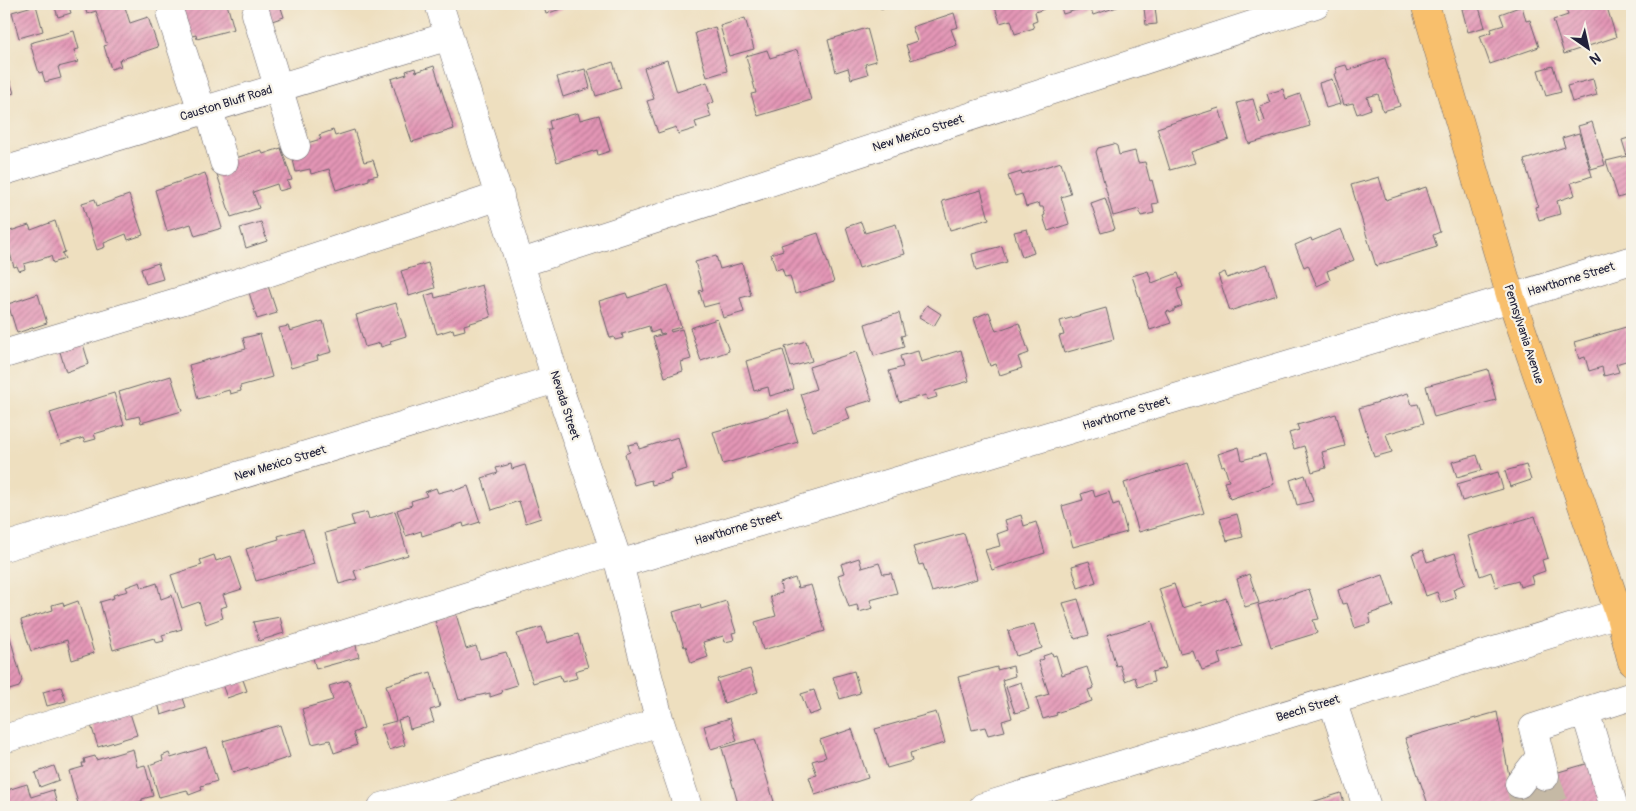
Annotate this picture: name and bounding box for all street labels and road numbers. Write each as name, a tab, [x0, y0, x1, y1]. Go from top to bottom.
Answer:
street label: Causton Bluff Road	[178, 82, 274, 125]
street label: New Mexico Street	[871, 112, 966, 155]
street label: Hawthorne Street	[1526, 259, 1617, 300]
street label: Pennsylvania Avenue	[1500, 283, 1547, 386]
street label: Nevada Street	[546, 369, 583, 442]
street label: Hawthorne Street	[1081, 393, 1172, 434]
street label: New Mexico Street	[232, 442, 328, 485]
street label: Hawthorne Street	[693, 508, 784, 549]
street label: Beech Street	[1275, 692, 1342, 725]

